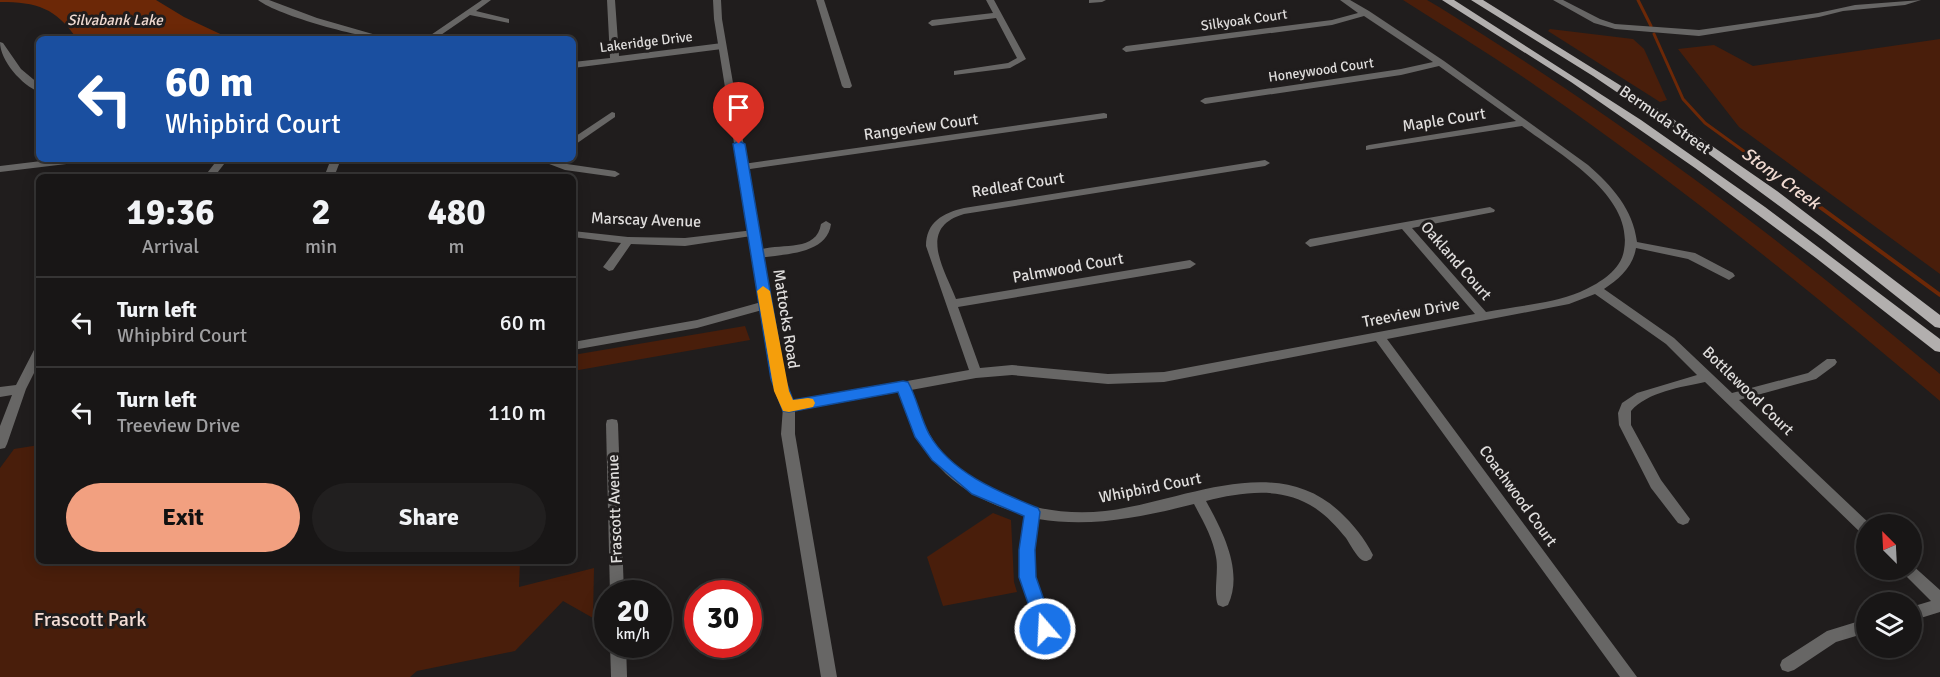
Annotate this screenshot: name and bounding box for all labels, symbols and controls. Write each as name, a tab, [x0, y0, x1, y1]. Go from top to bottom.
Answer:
street label: Silkyoak Court	[1200, 6, 1288, 34]
water label: Silvabank Lake	[67, 11, 164, 29]
street label: Lakeridge Drive	[599, 28, 693, 56]
street label: Honeywood Court	[1267, 54, 1375, 86]
text: 60 m	[165, 57, 254, 108]
icon: left	[66, 60, 144, 138]
street label: Bermuda Street	[1615, 81, 1715, 159]
pin	[713, 82, 764, 144]
icon: arrive	[722, 91, 755, 124]
street label: Maple Court	[1401, 103, 1487, 136]
text: Whipbird Court	[165, 108, 341, 141]
street label: Rangeview Court	[862, 109, 980, 145]
water label: Stony Creek	[1737, 142, 1826, 215]
street label: Redleaf Court	[970, 168, 1066, 202]
text: 19:36	[126, 190, 215, 235]
text: 2	[311, 190, 331, 235]
text: 480	[427, 190, 486, 235]
street label: Marscay Avenue	[590, 208, 702, 232]
street label: Oakland Court	[1416, 217, 1496, 305]
text: Arrival	[142, 234, 199, 259]
text: min	[305, 234, 337, 259]
text: m	[449, 234, 465, 259]
street label: Palmwood Court	[1011, 248, 1126, 288]
street label: Mattocks Road	[768, 268, 804, 370]
street label: Treeview Drive	[1361, 294, 1461, 332]
text: Turn left	[117, 296, 197, 323]
icon: left	[66, 306, 99, 339]
text: 60 m	[500, 309, 546, 336]
text: Whipbird Court	[117, 323, 247, 348]
street label: Bottlewood Court	[1698, 342, 1798, 440]
text: Turn left	[117, 386, 197, 413]
icon: left	[66, 396, 99, 429]
text: 110 m	[488, 399, 546, 426]
text: Treeview Drive	[117, 413, 240, 438]
street label: Coachwood Court	[1475, 441, 1562, 551]
street label: Frascott Avenue	[603, 454, 627, 564]
street label: Whipbird Court	[1097, 468, 1203, 508]
button: Exit	[66, 483, 300, 552]
button: Share	[312, 483, 546, 552]
north arrow	[1856, 514, 1922, 580]
map controls	[1856, 514, 1922, 658]
speed limit sign: 30	[684, 580, 762, 658]
button: layers	[1856, 592, 1922, 658]
text: 20	[617, 593, 649, 630]
position arrow	[1013, 597, 1077, 661]
park label: Frascott Park	[34, 607, 146, 632]
text: km/h	[616, 625, 650, 643]

